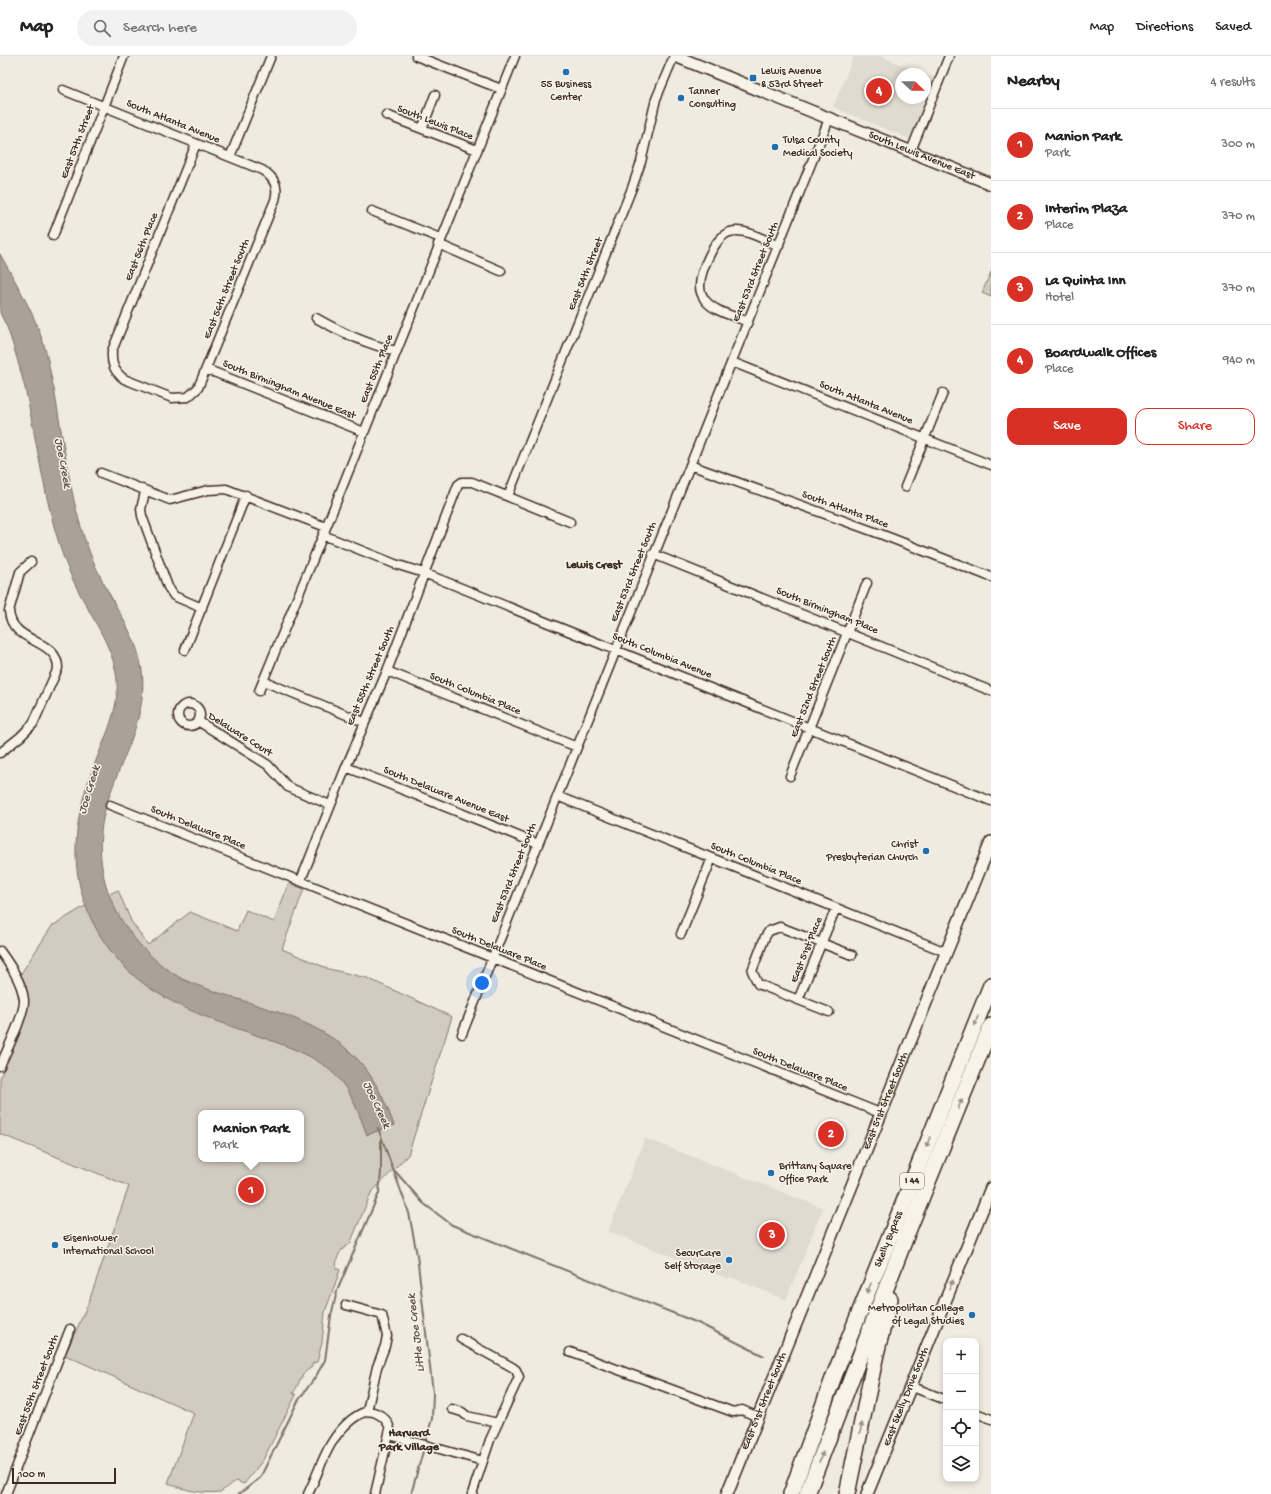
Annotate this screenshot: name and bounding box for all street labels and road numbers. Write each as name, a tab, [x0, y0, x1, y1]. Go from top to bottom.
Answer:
street label: South Atlanta Avenue	[124, 98, 222, 146]
street label: East 57th Street	[58, 102, 98, 181]
street label: South Lewis Place	[395, 103, 475, 143]
street label: South Lewis Avenue East	[867, 129, 978, 183]
street label: East 56th Place	[123, 211, 161, 283]
street label: East 53rd Street South	[730, 220, 782, 324]
street label: East 54th Street	[566, 234, 607, 312]
street label: East 56th Street South	[201, 237, 253, 341]
street label: East 55th Place	[358, 333, 396, 405]
street label: South Birmingham Avenue East	[221, 358, 359, 423]
street label: South Atlanta Avenue	[817, 379, 915, 427]
street label: South Atlanta Place	[800, 489, 890, 531]
street label: East 53rd Street South	[608, 520, 660, 624]
street label: South Birmingham Place	[774, 585, 880, 637]
street label: East 55th Street South	[345, 624, 397, 728]
street label: South Columbia Avenue	[611, 631, 714, 682]
street label: East 52nd Street South	[788, 635, 840, 739]
street label: South Columbia Place	[428, 670, 522, 718]
street label: Delaware Court	[205, 710, 276, 760]
street label: South Delaware Avenue East	[381, 764, 512, 826]
street label: South Delaware Place	[149, 803, 247, 853]
street label: East 53rd Street South	[488, 821, 540, 925]
street label: South Columbia Place	[709, 840, 803, 888]
street label: East 51st Place	[788, 915, 826, 984]
street label: South Delaware Place	[450, 924, 548, 974]
street label: South Delaware Place	[751, 1045, 849, 1095]
street label: East 51st Street South	[861, 1050, 911, 1151]
road number: I 44	[900, 1173, 924, 1189]
street label: Skelly Bypass	[872, 1209, 906, 1269]
street label: East 55th Street South	[12, 1333, 62, 1437]
street label: East Skelly Drive South	[881, 1345, 932, 1448]
street label: East 51st Street South	[739, 1351, 790, 1452]

